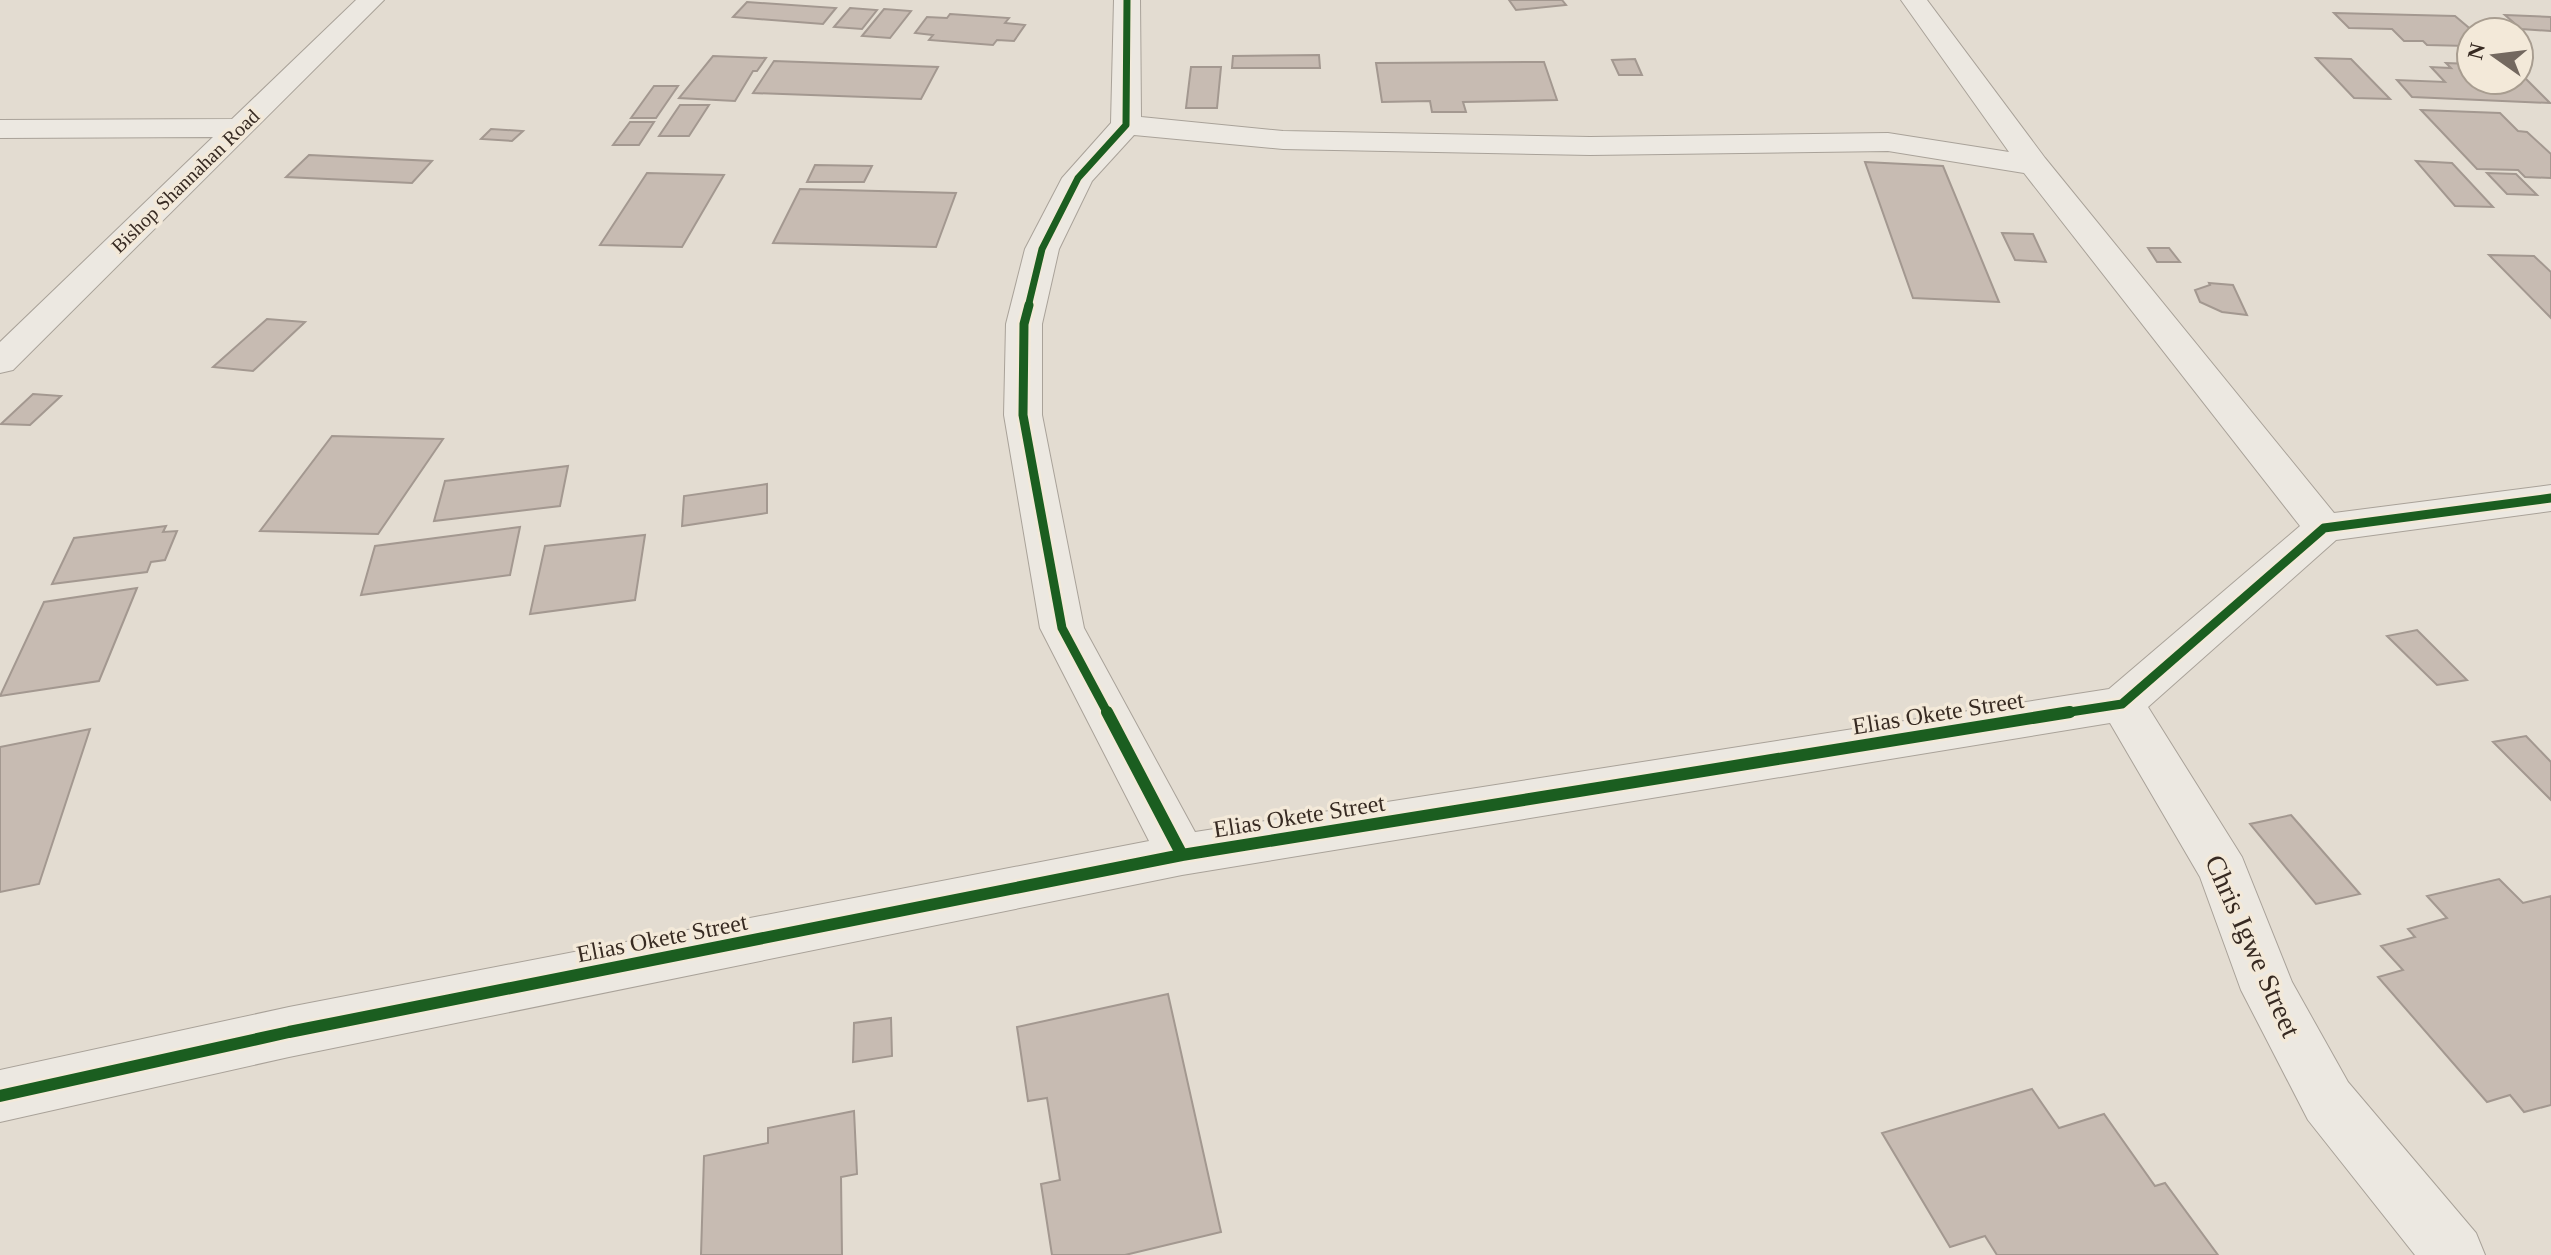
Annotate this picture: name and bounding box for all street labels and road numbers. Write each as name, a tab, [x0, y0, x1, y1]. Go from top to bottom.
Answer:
street label: Bishop Shannahan Road	[107, 105, 264, 258]
street label: Elias Okete Street	[1850, 687, 2026, 739]
street label: Elias Okete Street	[1211, 790, 1387, 842]
street label: Chris Igwe Street	[2199, 850, 2307, 1042]
street label: Elias Okete Street	[574, 909, 750, 967]

